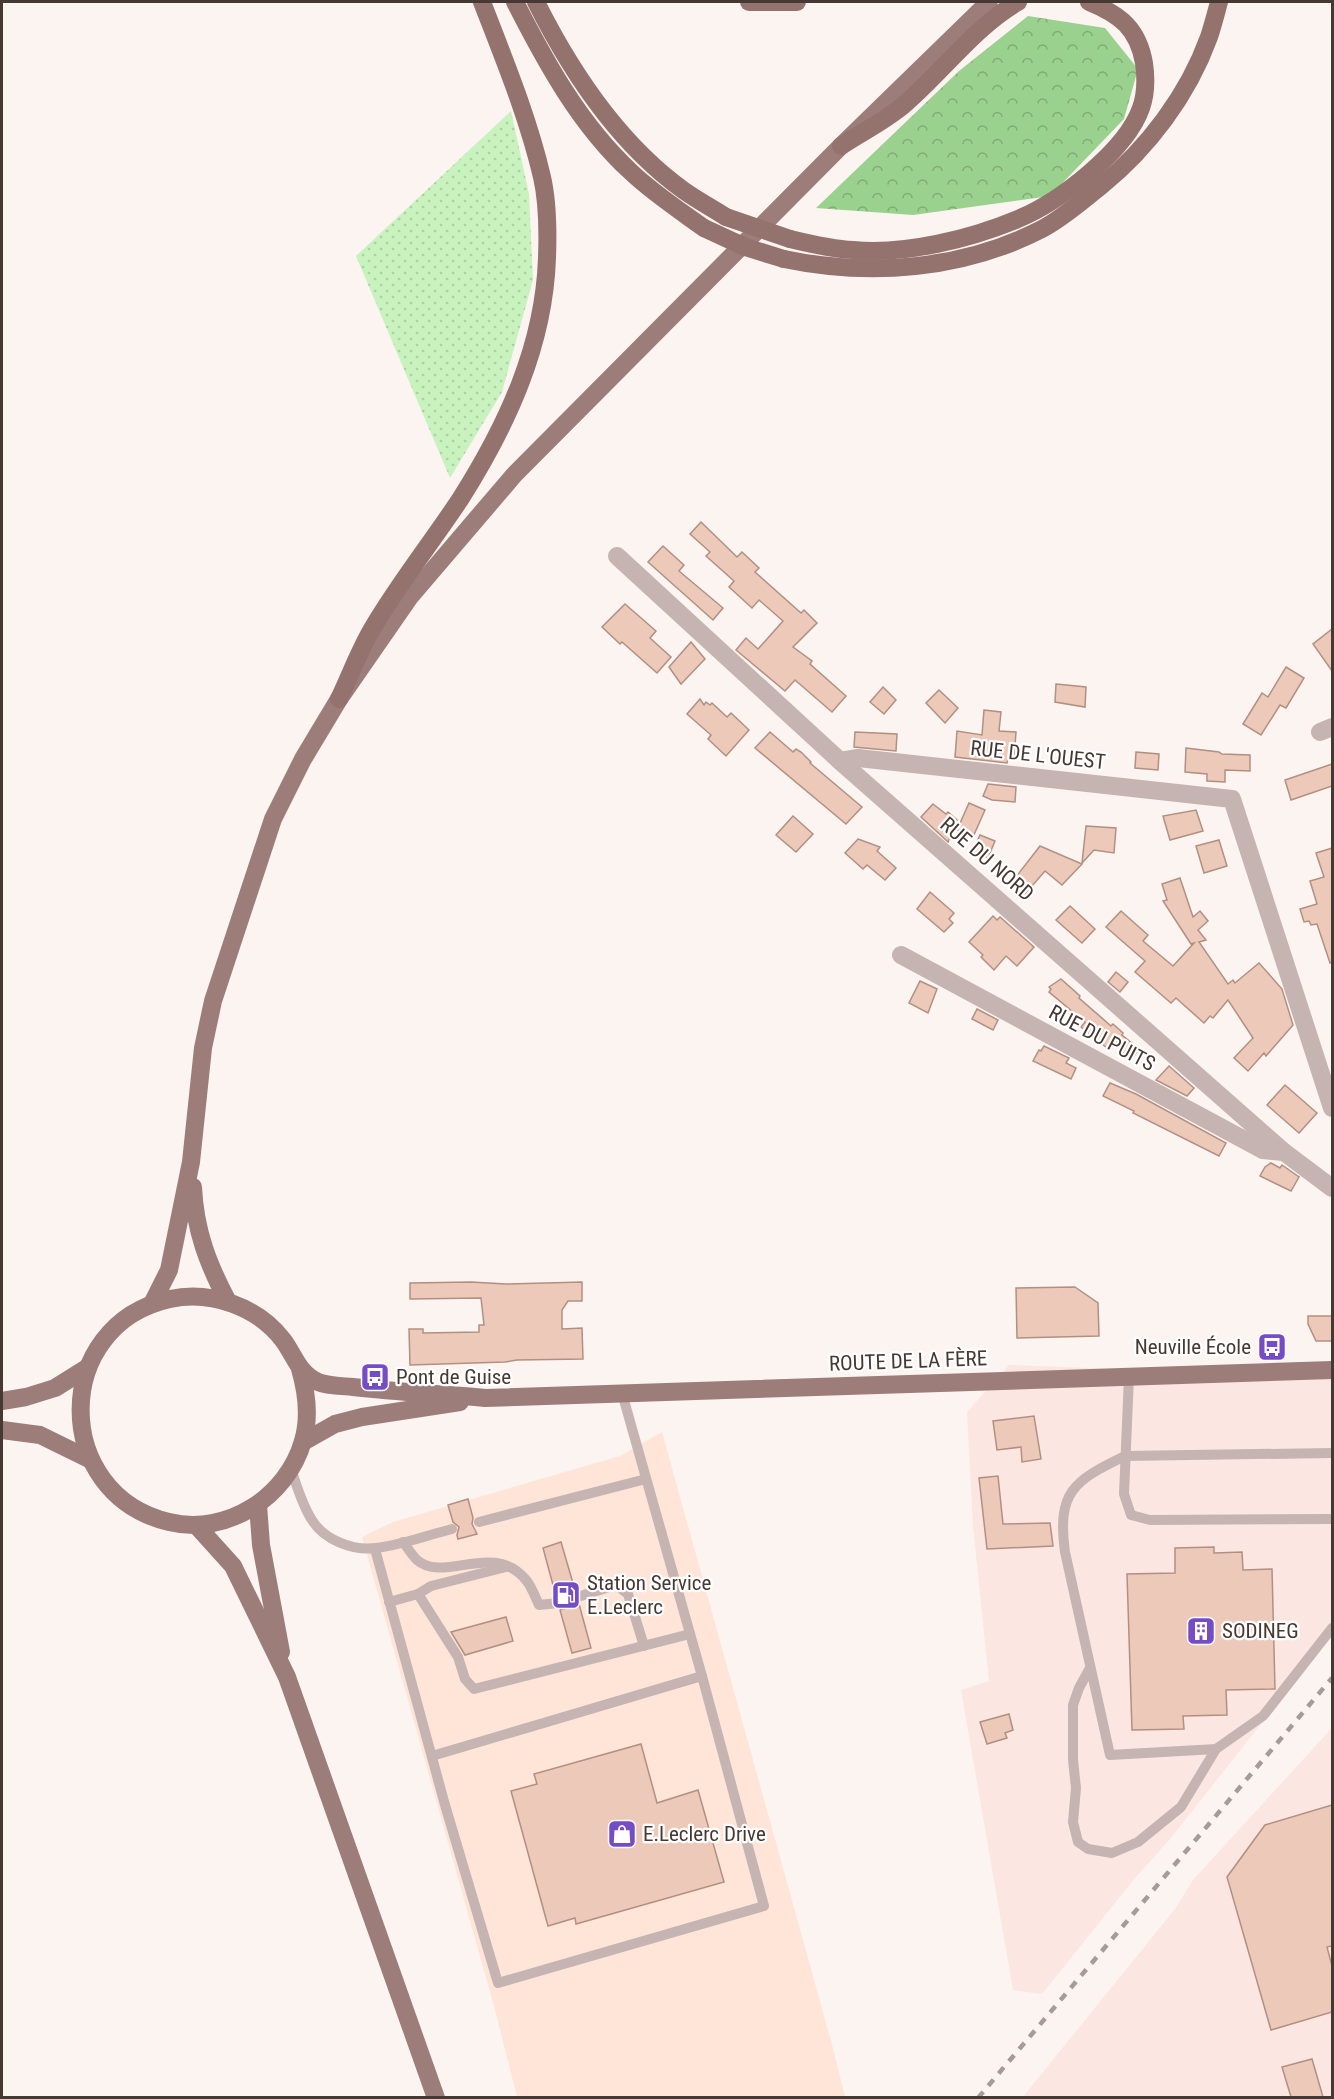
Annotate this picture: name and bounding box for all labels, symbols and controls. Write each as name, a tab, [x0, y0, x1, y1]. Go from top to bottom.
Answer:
street label: RUE DE L'OUEST	[969, 736, 1107, 774]
street label: RUE DU NORD	[936, 812, 1038, 906]
street label: RUE DU PUITS	[1045, 1000, 1159, 1076]
bus stop icon: Neuville École	[1256, 1331, 1288, 1363]
place label: Neuville École	[1135, 1335, 1251, 1359]
street label: ROUTE DE LA FÈRE	[829, 1346, 987, 1376]
bus stop icon: Pont de Guise	[359, 1361, 391, 1393]
place label: Pont de Guise	[396, 1365, 511, 1389]
place label: Station Service E.Leclerc	[587, 1571, 712, 1619]
fuel station icon: Station Service E.Leclerc	[550, 1579, 582, 1611]
building icon: SODINEG	[1185, 1615, 1217, 1647]
place label: SODINEG	[1222, 1619, 1299, 1643]
shop icon: E.Leclerc Drive	[606, 1818, 638, 1850]
place label: E.Leclerc Drive	[643, 1822, 766, 1846]

